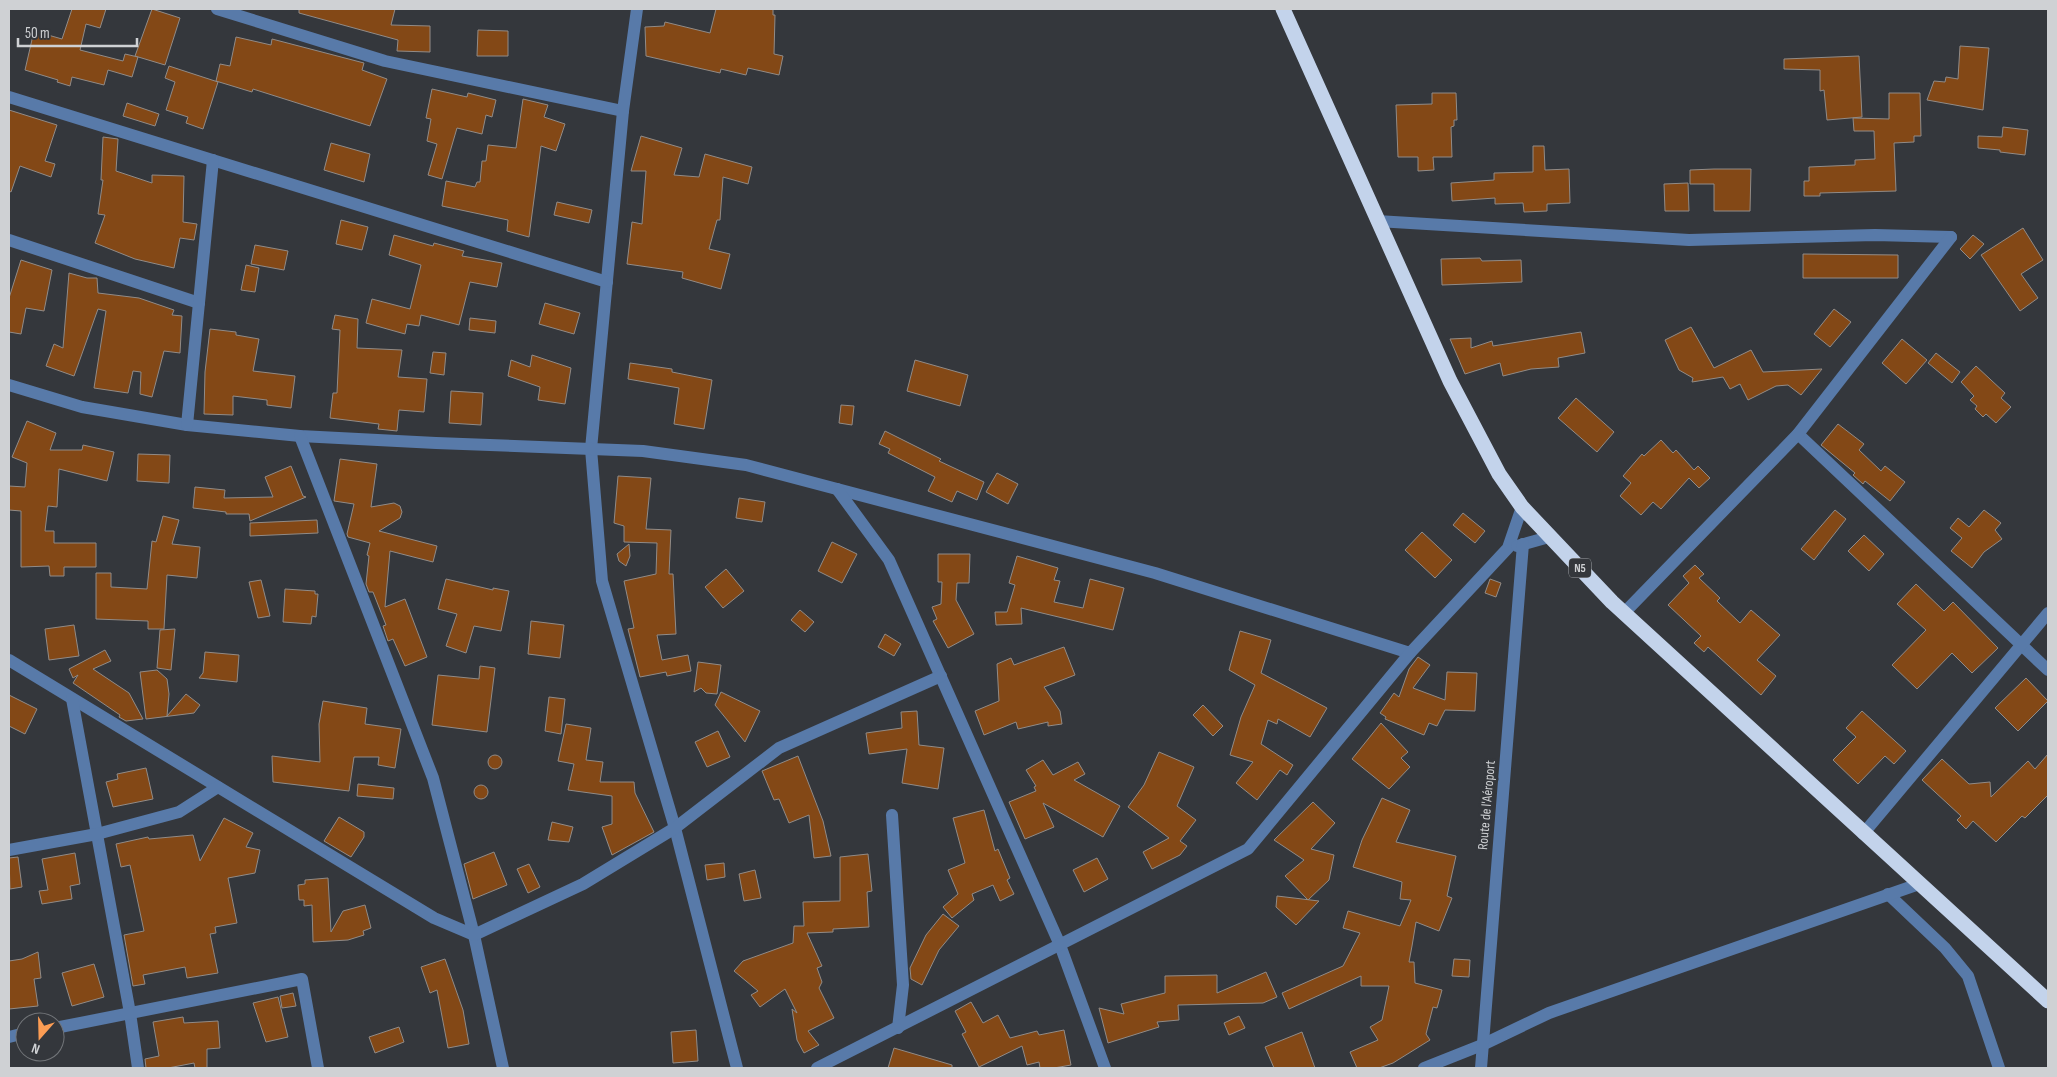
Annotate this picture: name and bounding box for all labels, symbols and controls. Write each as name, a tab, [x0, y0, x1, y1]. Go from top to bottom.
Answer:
scale bar	[18, 15, 136, 47]
text: 50 m	[25, 24, 50, 43]
road number: N5	[1569, 558, 1591, 578]
street label: Route de l'Aéroport	[1474, 759, 1499, 851]
north arrow	[15, 1012, 65, 1062]
text: N	[29, 1039, 42, 1058]

